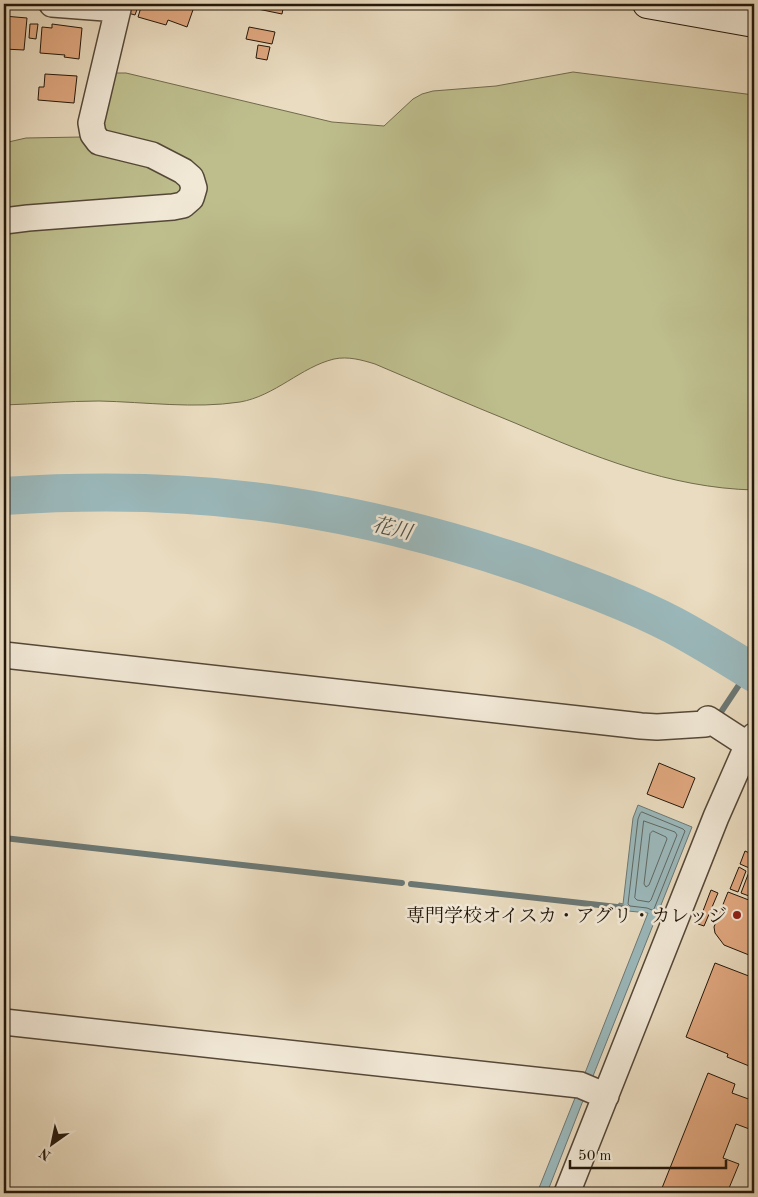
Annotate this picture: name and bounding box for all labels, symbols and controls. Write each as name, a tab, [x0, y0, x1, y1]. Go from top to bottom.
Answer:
water label: 花川	[370, 514, 416, 545]
place label: 専門学校オイスカ・アグリ・カレッジ	[406, 906, 727, 927]
marker: 専門学校オイスカ・アグリ・カレッジ	[731, 909, 743, 921]
north arrow	[28, 1120, 78, 1170]
scale bar	[570, 1137, 727, 1169]
text: N	[37, 1145, 54, 1163]
text: 50 m	[578, 1149, 612, 1164]

